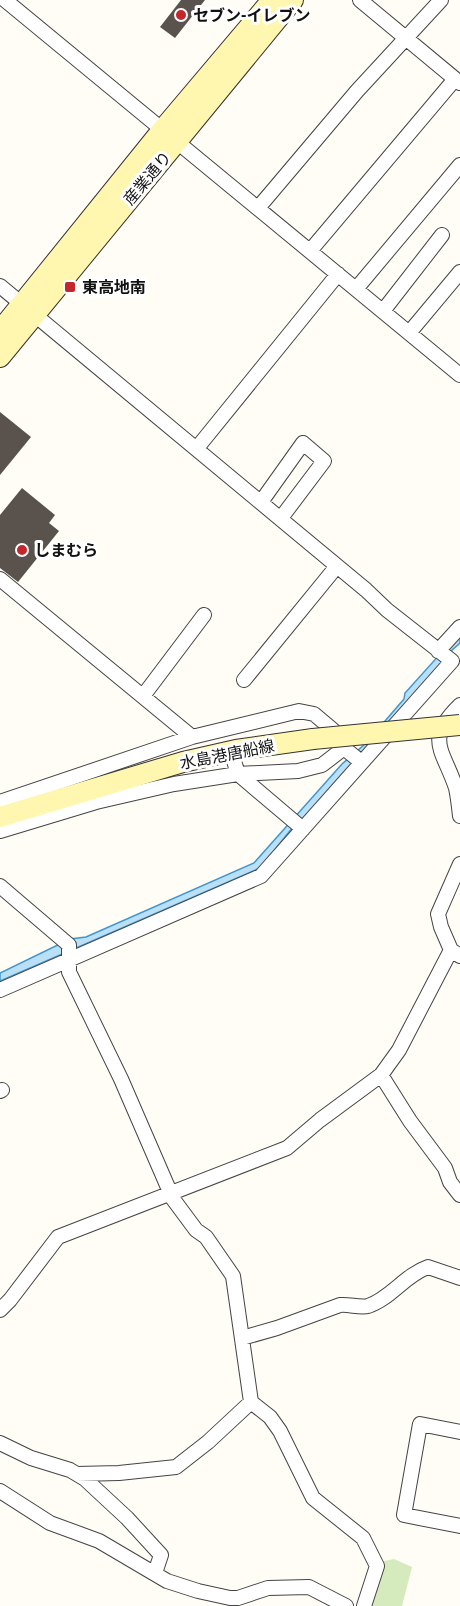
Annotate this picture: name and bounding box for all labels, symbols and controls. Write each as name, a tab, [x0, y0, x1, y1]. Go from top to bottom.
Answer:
place label: セブン-イレブン	[193, 2, 310, 26]
marker: セブン-イレブン	[174, 8, 188, 22]
street label: 産業通り	[116, 145, 176, 210]
place label: 東高地南	[82, 274, 146, 298]
marker: 東高地南	[63, 280, 77, 294]
place label: しまむら	[34, 537, 98, 561]
marker: しまむら	[15, 543, 29, 557]
street label: 水島港唐船線	[177, 732, 276, 774]

